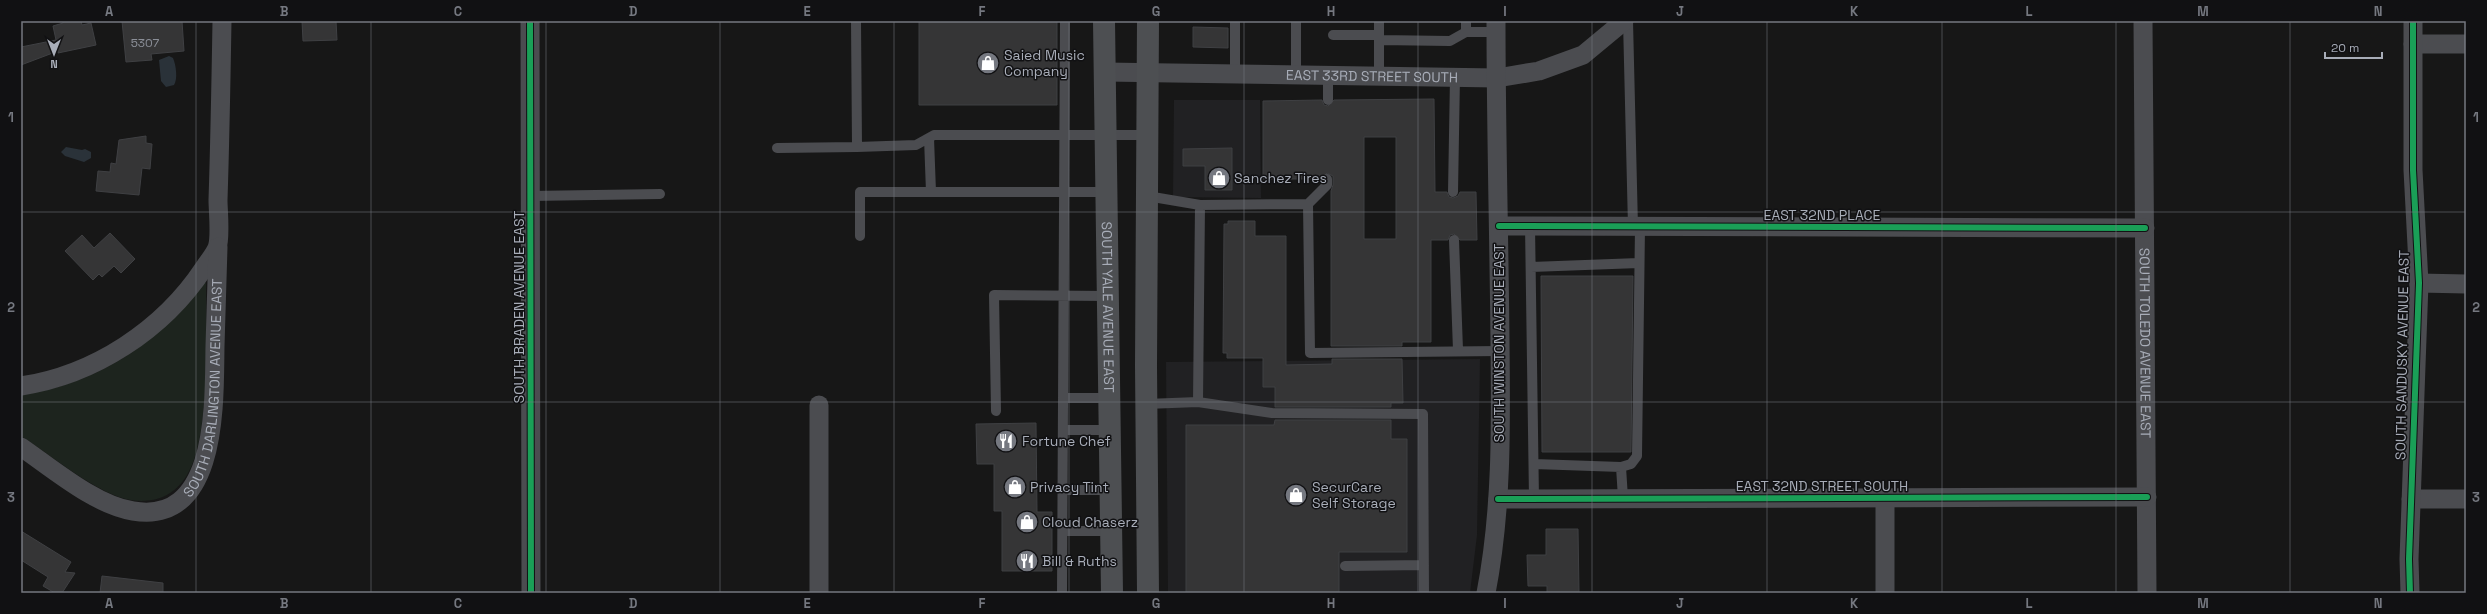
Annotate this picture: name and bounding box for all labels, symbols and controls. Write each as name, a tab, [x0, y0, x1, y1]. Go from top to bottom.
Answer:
text: A	[105, 3, 114, 20]
text: B	[280, 3, 289, 20]
text: C	[454, 3, 462, 20]
text: D	[629, 3, 638, 20]
text: E	[803, 3, 811, 20]
text: F	[979, 3, 986, 20]
text: G	[1152, 3, 1160, 20]
text: H	[1327, 3, 1335, 20]
text: I	[1503, 3, 1507, 20]
text: J	[1676, 3, 1684, 20]
text: K	[1850, 3, 1859, 20]
text: L	[2025, 3, 2033, 20]
text: M	[2197, 3, 2209, 20]
text: N	[2374, 3, 2382, 20]
north arrow	[34, 34, 74, 74]
scale bar	[2325, 34, 2382, 60]
house number: 5307	[131, 35, 160, 51]
text: 20 m	[2331, 40, 2359, 56]
place label: Saied Music Company	[1004, 46, 1085, 80]
shop icon: Saied Music Company	[975, 50, 1001, 76]
text: N	[50, 57, 58, 71]
street label: EAST 33RD STREET SOUTH	[1286, 66, 1458, 86]
text: 1	[8, 109, 14, 126]
text: 1	[2473, 109, 2479, 126]
shop icon: Sanchez Tires	[1206, 165, 1232, 191]
place label: Sanchez Tires	[1234, 169, 1327, 187]
street label: EAST 32ND PLACE	[1764, 206, 1881, 224]
street label: SOUTH BRADEN AVENUE EAST	[510, 211, 528, 403]
street label: SOUTH YALE AVENUE EAST	[1098, 221, 1118, 393]
street label: SOUTH WINSTON AVENUE EAST	[1490, 244, 1508, 442]
street label: SOUTH TOLEDO AVENUE EAST	[2136, 248, 2155, 438]
street label: SOUTH SANDUSKY AVENUE EAST	[2391, 250, 2413, 460]
street label: SOUTH DARLINGTON AVENUE EAST	[179, 278, 226, 501]
text: 2	[7, 299, 15, 316]
text: 2	[2472, 299, 2480, 316]
restaurant icon: Fortune Chef	[993, 428, 1019, 454]
place label: Fortune Chef	[1022, 432, 1111, 450]
shop icon: Privacy Tint	[1002, 474, 1028, 500]
street label: EAST 32ND STREET SOUTH	[1736, 477, 1908, 495]
place label: Privacy Tint	[1030, 478, 1109, 496]
place label: SecurCare Self Storage	[1312, 478, 1396, 512]
shop icon: SecurCare Self Storage	[1283, 482, 1309, 508]
text: 3	[7, 489, 15, 506]
text: 3	[2472, 489, 2480, 506]
shop icon: Cloud Chaserz	[1014, 509, 1040, 535]
place label: Cloud Chaserz	[1042, 513, 1138, 531]
restaurant icon: Bill & Ruths	[1014, 548, 1040, 574]
place label: Bill & Ruths	[1042, 552, 1117, 570]
text: A	[105, 595, 114, 612]
text: B	[280, 595, 289, 612]
text: C	[454, 595, 462, 612]
text: D	[629, 595, 638, 612]
text: E	[803, 595, 811, 612]
text: F	[979, 595, 986, 612]
text: G	[1152, 595, 1160, 612]
text: H	[1327, 595, 1335, 612]
text: I	[1503, 595, 1507, 612]
text: J	[1676, 595, 1684, 612]
text: K	[1850, 595, 1859, 612]
text: L	[2025, 595, 2033, 612]
text: M	[2197, 595, 2209, 612]
text: N	[2374, 595, 2382, 612]

